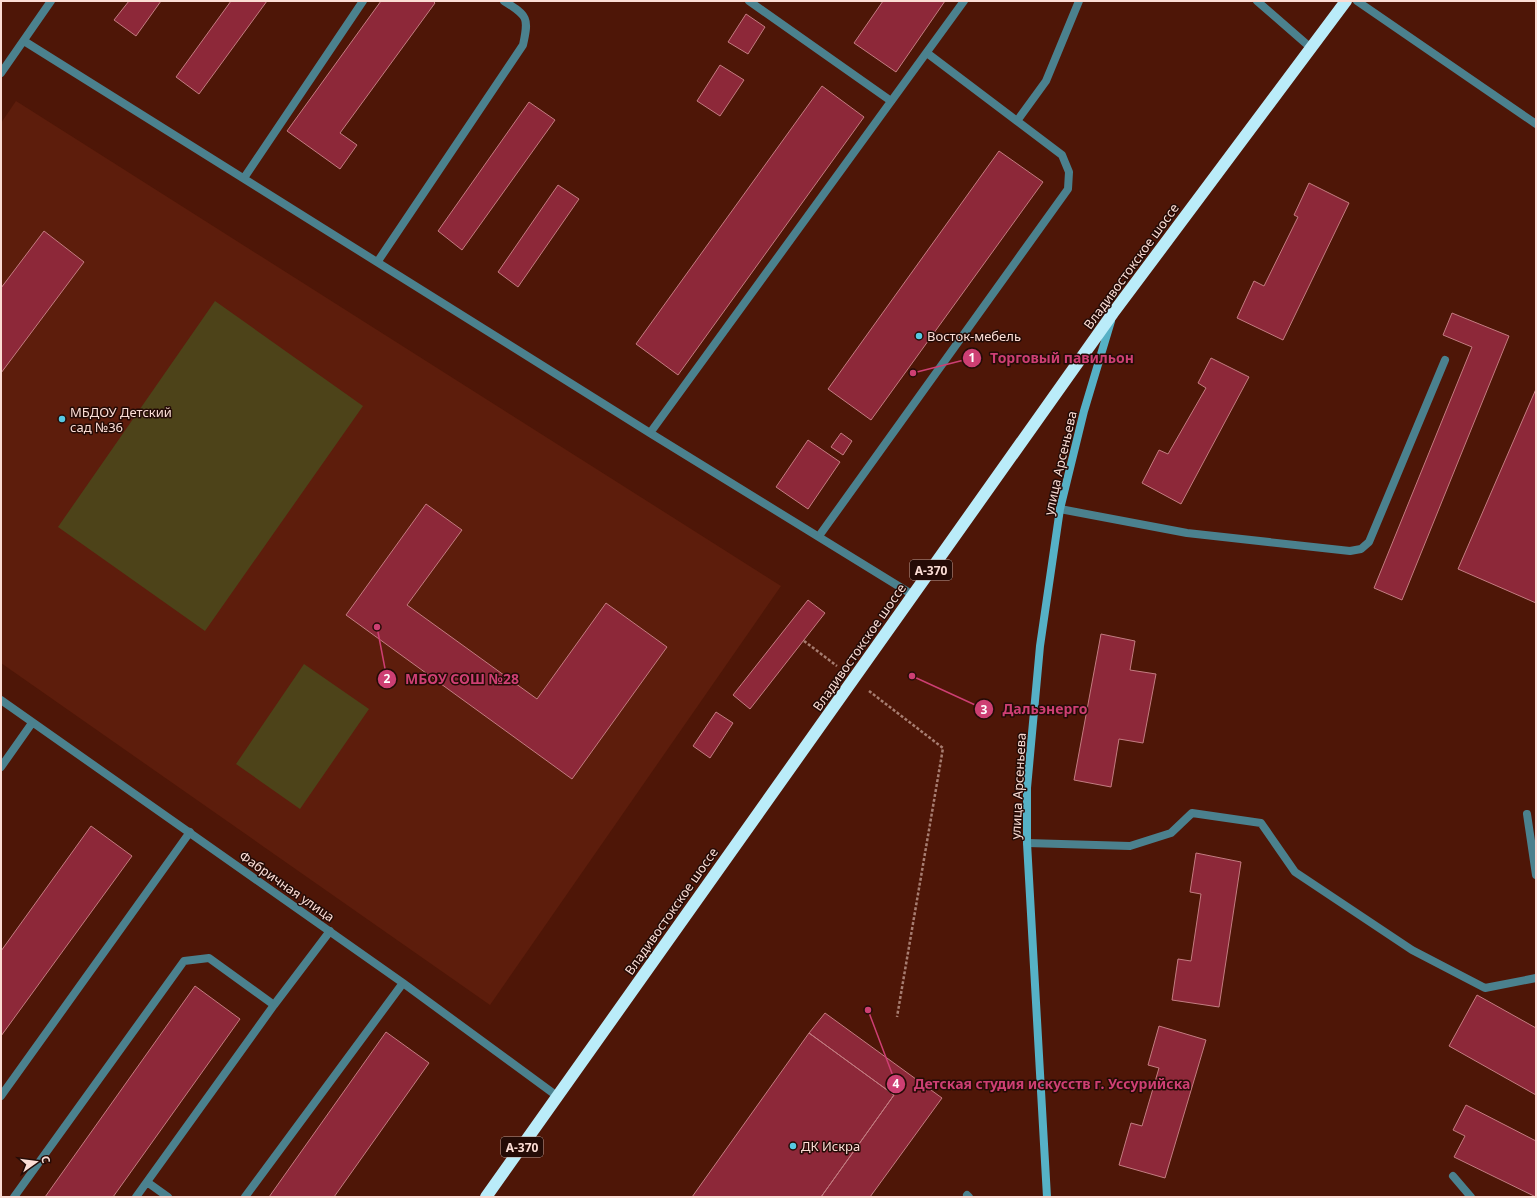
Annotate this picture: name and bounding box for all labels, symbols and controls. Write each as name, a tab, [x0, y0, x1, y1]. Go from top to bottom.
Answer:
street label: Владивостокское шоссе	[1079, 199, 1183, 333]
place label: Восток-мебель	[927, 327, 1021, 345]
marker: Восток-мебель	[914, 331, 924, 341]
callout: Торговый павильон	[962, 345, 1142, 371]
text: Торговый павильон	[990, 348, 1134, 367]
text: 1	[969, 349, 975, 366]
place label: МБДОУ Детский сад №36	[70, 403, 172, 436]
street label: улица Арсеньева	[1039, 409, 1081, 517]
marker: МБДОУ Детский сад №36	[57, 414, 67, 424]
road number: А-370	[910, 560, 952, 580]
street label: Владивостокское шоссе	[808, 580, 910, 714]
callout: МБОУ СОШ №28	[377, 666, 527, 692]
text: МБОУ СОШ №28	[405, 669, 519, 688]
text: 2	[384, 670, 391, 687]
callout: Дальэнерго	[974, 696, 1095, 722]
text: Дальэнерго	[1003, 699, 1088, 718]
text: 3	[981, 701, 988, 718]
street label: улица Арсеньева	[1006, 732, 1030, 840]
street label: Владивостокское шоссе	[620, 844, 722, 978]
street label: Фабричная улица	[236, 846, 338, 926]
callout: Детская студия искусств г. Уссурийска	[886, 1071, 1199, 1097]
text: Детская студия искусств г. Уссурийска	[914, 1074, 1190, 1093]
text: 4	[893, 1075, 900, 1092]
road number: А-370	[501, 1137, 543, 1157]
place label: ДК Искра	[801, 1137, 860, 1155]
marker: ДК Искра	[788, 1141, 798, 1151]
north arrow	[16, 1142, 56, 1182]
text: С	[38, 1154, 54, 1165]

